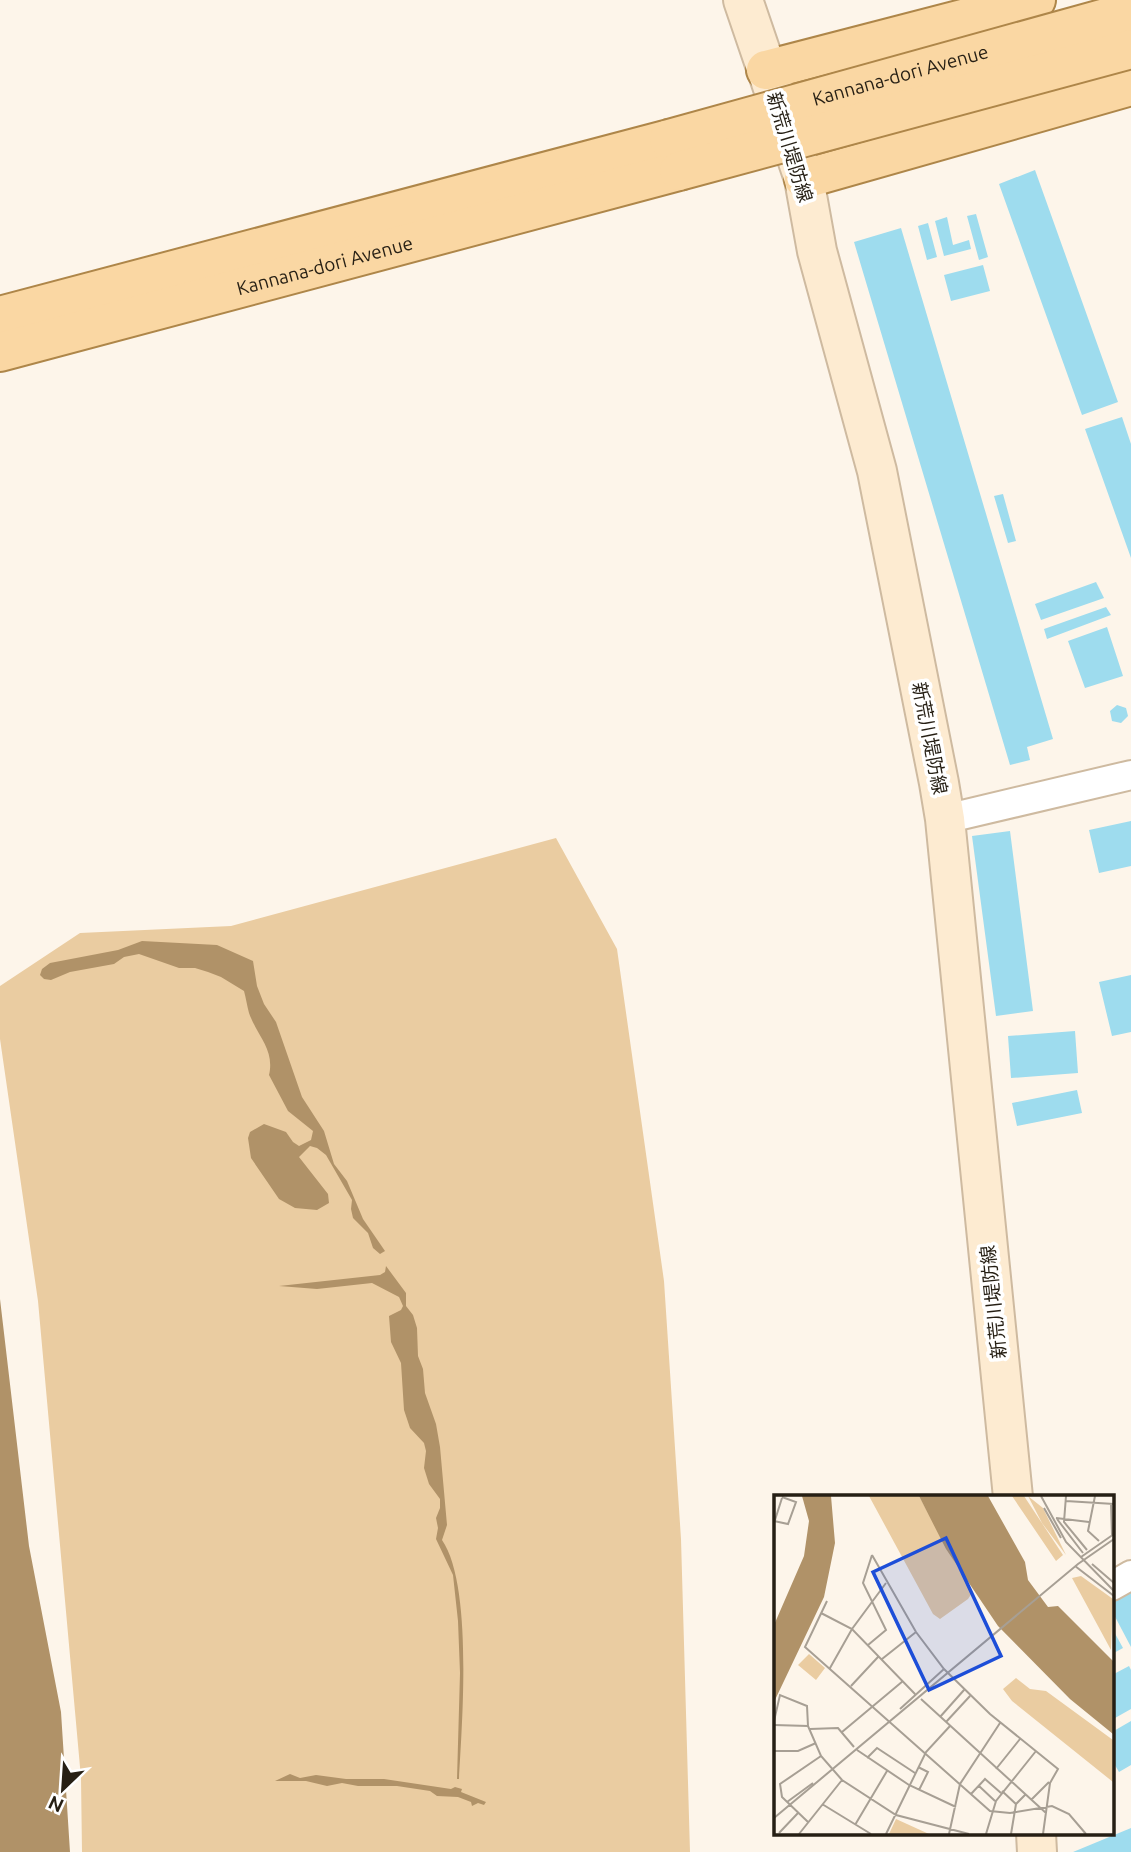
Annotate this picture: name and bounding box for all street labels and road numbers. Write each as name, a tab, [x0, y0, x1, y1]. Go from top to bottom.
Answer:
street label: Kannana-dori Avenue	[810, 40, 991, 110]
street label: 新荒川堤防線	[763, 89, 817, 205]
street label: Kannana-dori Avenue	[234, 231, 415, 299]
street label: 新荒川堤防線	[908, 680, 952, 796]
street label: 新荒川堤防線	[976, 1244, 1010, 1360]

